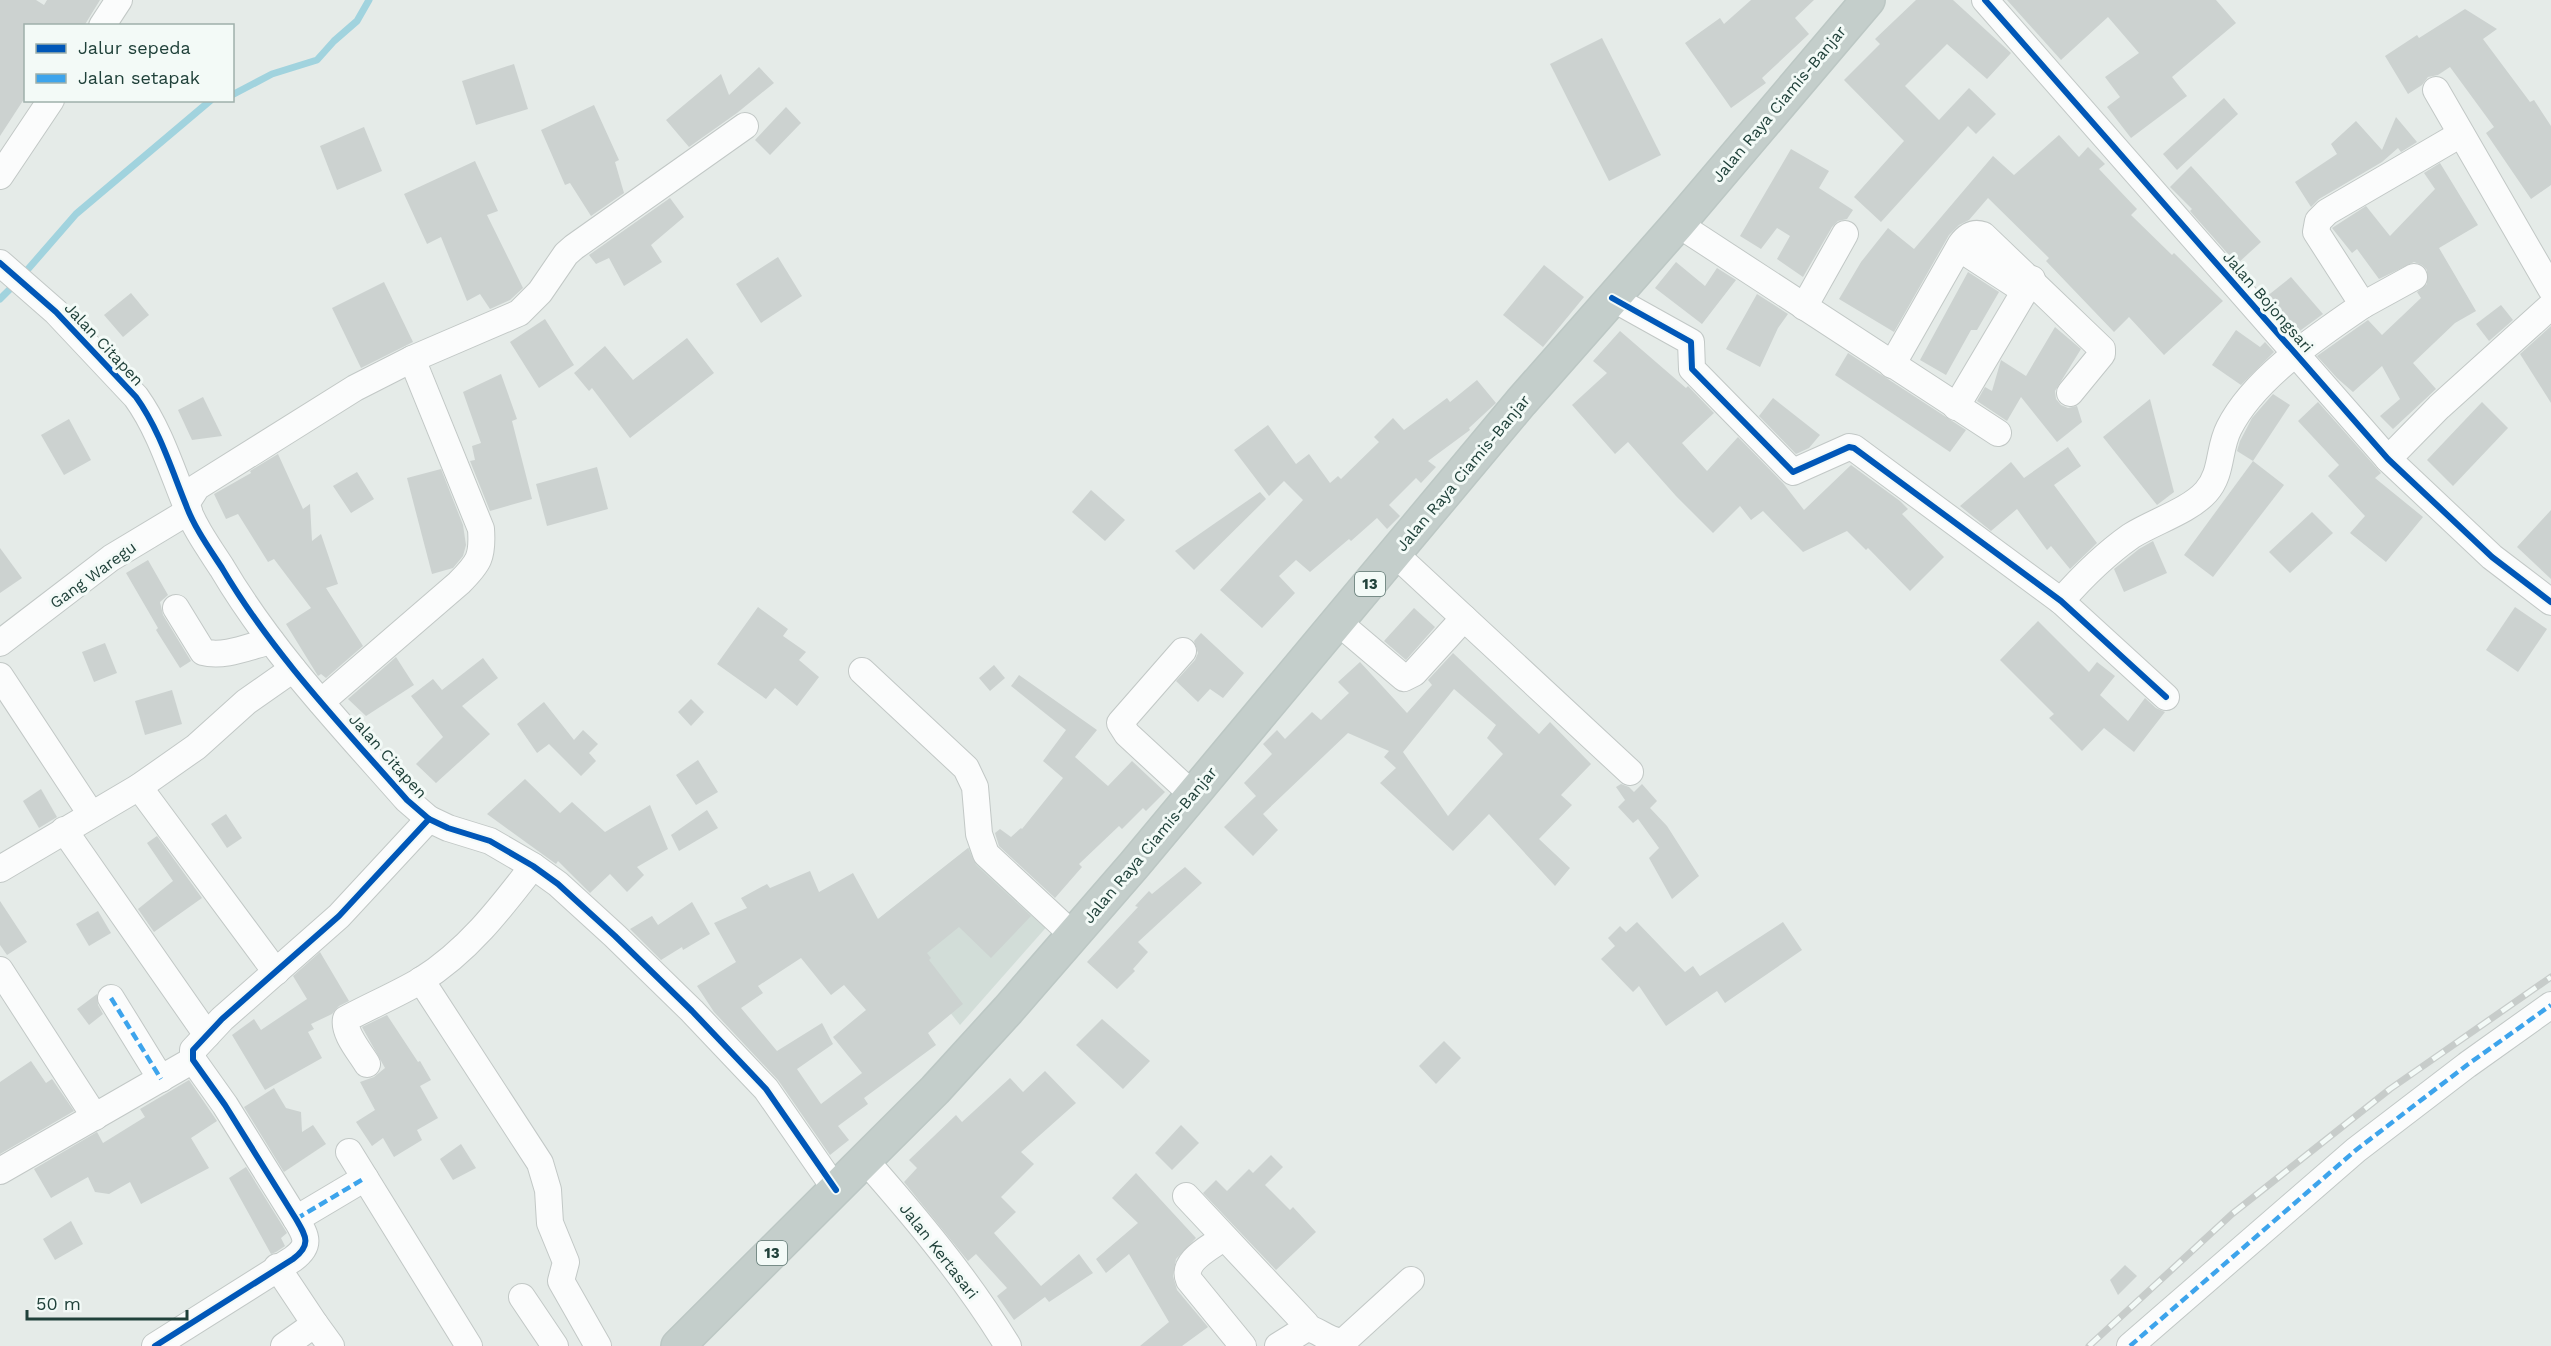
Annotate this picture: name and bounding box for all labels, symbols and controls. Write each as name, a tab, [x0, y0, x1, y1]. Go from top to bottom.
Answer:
street label: Jalan Raya Ciamis-Banjar	[1708, 22, 1850, 186]
legend	[24, 24, 234, 102]
text: Jalur sepeda	[78, 37, 191, 58]
text: Jalan setapak	[78, 67, 200, 88]
street label: Jalan Bojongsari	[2219, 248, 2317, 356]
street label: Jalan Citapen	[60, 298, 148, 390]
street label: Jalan Raya Ciamis-Banjar	[1392, 391, 1534, 555]
street label: Gang Waregu	[46, 537, 140, 613]
road number: 13	[1355, 572, 1385, 596]
street label: Jalan Citapen	[345, 710, 431, 802]
street label: Jalan Raya Ciamis-Banjar	[1079, 763, 1221, 927]
street label: Jalan Kertasari	[896, 1199, 982, 1303]
road number: 13	[757, 1241, 787, 1265]
scale bar	[27, 1283, 188, 1321]
text: 50 m	[36, 1293, 81, 1314]

